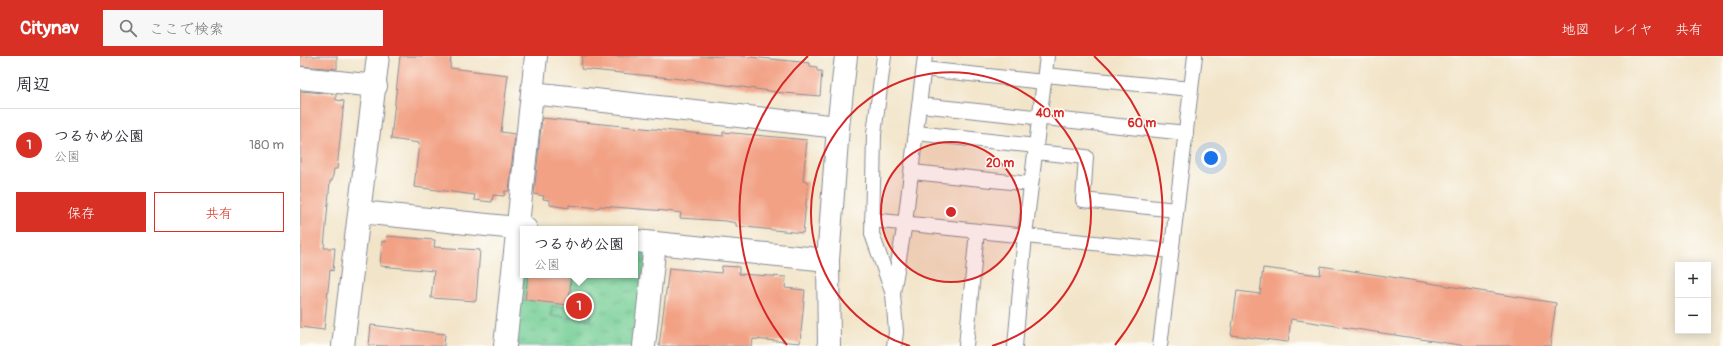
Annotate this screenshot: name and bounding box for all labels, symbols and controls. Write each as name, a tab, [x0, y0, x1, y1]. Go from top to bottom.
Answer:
search box	[103, 10, 383, 46]
text: Citynav	[20, 16, 79, 40]
icon: search	[117, 17, 139, 39]
text: ここで検索	[149, 20, 224, 39]
text: 地図	[1562, 21, 1590, 38]
text: レイヤ	[1612, 21, 1653, 38]
text: 共有	[1675, 21, 1703, 38]
text: 周辺	[16, 74, 50, 95]
text: 40 m	[1035, 106, 1065, 121]
text: 60 m	[1128, 116, 1157, 131]
text: つるかめ公園	[54, 127, 144, 146]
text: 1	[26, 137, 32, 153]
text: 180 m	[249, 137, 284, 153]
your location	[1201, 148, 1221, 168]
text: 公園	[54, 149, 80, 165]
text: 20 m	[986, 156, 1014, 171]
button: 保存	[16, 192, 146, 232]
button: 共有	[154, 192, 284, 232]
centre of rings	[944, 205, 958, 219]
popup	[520, 226, 638, 278]
text: つるかめ公園	[534, 235, 624, 254]
text: 公園	[534, 257, 560, 273]
map controls	[1675, 262, 1711, 334]
button: +	[1675, 262, 1711, 298]
pin: 1	[566, 291, 592, 321]
button: −	[1675, 298, 1711, 334]

